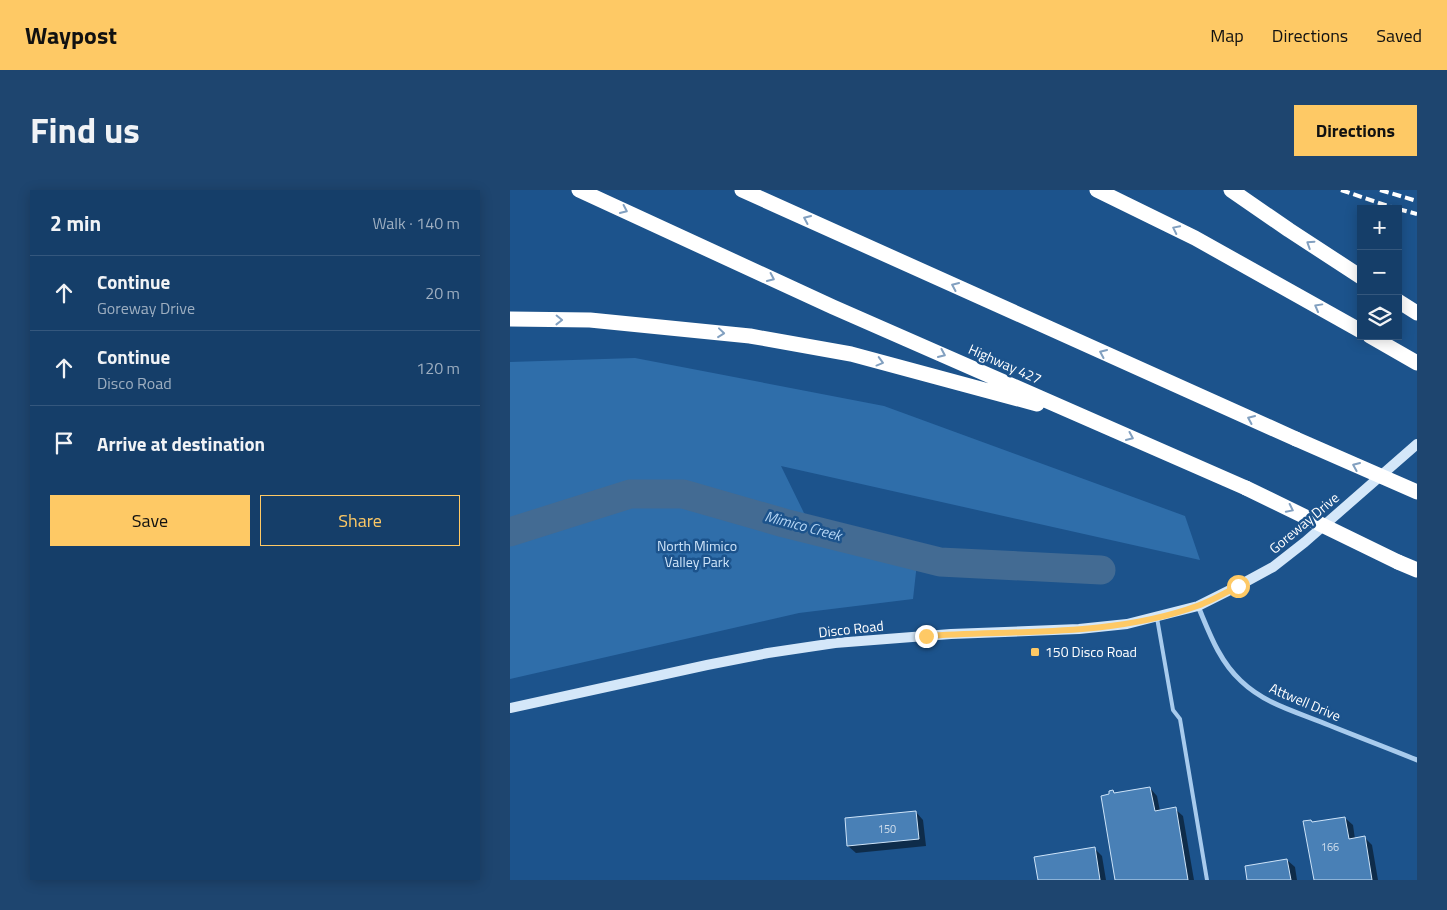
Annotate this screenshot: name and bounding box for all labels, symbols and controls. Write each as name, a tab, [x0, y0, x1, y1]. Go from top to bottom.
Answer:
text: Waypost	[25, 17, 117, 53]
text: Map	[1210, 22, 1244, 49]
text: Directions	[1272, 22, 1348, 49]
text: Saved	[1376, 22, 1422, 49]
text: Find us	[30, 103, 140, 157]
button: Directions	[1294, 105, 1417, 156]
one-way arrow	[618, 204, 627, 214]
map controls	[1357, 205, 1402, 340]
button: +	[1357, 205, 1402, 250]
text: 2 min	[50, 207, 101, 239]
text: Walk · 140 m	[372, 211, 460, 235]
one-way arrow	[803, 215, 812, 225]
one-way arrow	[1172, 225, 1181, 235]
one-way arrow	[1306, 241, 1316, 250]
button: −	[1357, 250, 1402, 295]
text: Continue	[97, 267, 170, 296]
one-way arrow	[766, 272, 775, 282]
icon: ahead	[50, 279, 78, 307]
text: 20 m	[425, 281, 460, 305]
one-way arrow	[951, 281, 960, 292]
button: layers	[1357, 295, 1402, 340]
text: Goreway Drive	[97, 296, 195, 320]
one-way arrow	[1315, 304, 1324, 314]
one-way arrow	[555, 315, 563, 325]
one-way arrow	[717, 327, 725, 338]
street label: Highway 427	[965, 338, 1045, 389]
text: Continue	[97, 342, 170, 371]
one-way arrow	[937, 348, 946, 359]
one-way arrow	[1099, 348, 1108, 359]
icon: ahead	[50, 354, 78, 382]
text: 120 m	[416, 356, 460, 380]
one-way arrow	[876, 357, 884, 367]
text: Disco Road	[97, 371, 172, 395]
one-way arrow	[1247, 415, 1256, 426]
icon: arrive	[50, 429, 78, 457]
text: Arrive at destination	[97, 429, 265, 458]
one-way arrow	[1125, 431, 1134, 441]
one-way arrow	[1352, 461, 1361, 472]
street label: Goreway Drive	[1264, 487, 1343, 558]
button: Save	[50, 495, 250, 546]
button: Share	[260, 495, 460, 546]
one-way arrow	[1284, 503, 1293, 513]
water label: Mimico Creek	[762, 504, 846, 547]
park label: North Mimico Valley Park	[657, 535, 737, 572]
route start	[1227, 575, 1250, 598]
street label: Disco Road	[817, 615, 885, 642]
route end	[915, 625, 938, 648]
place label: 150 Disco Road	[1045, 641, 1137, 662]
marker: 150 Disco Road	[1029, 646, 1041, 658]
street label: Attwell Drive	[1266, 677, 1344, 726]
house number: 150	[878, 821, 896, 837]
house number: 166	[1321, 839, 1339, 855]

